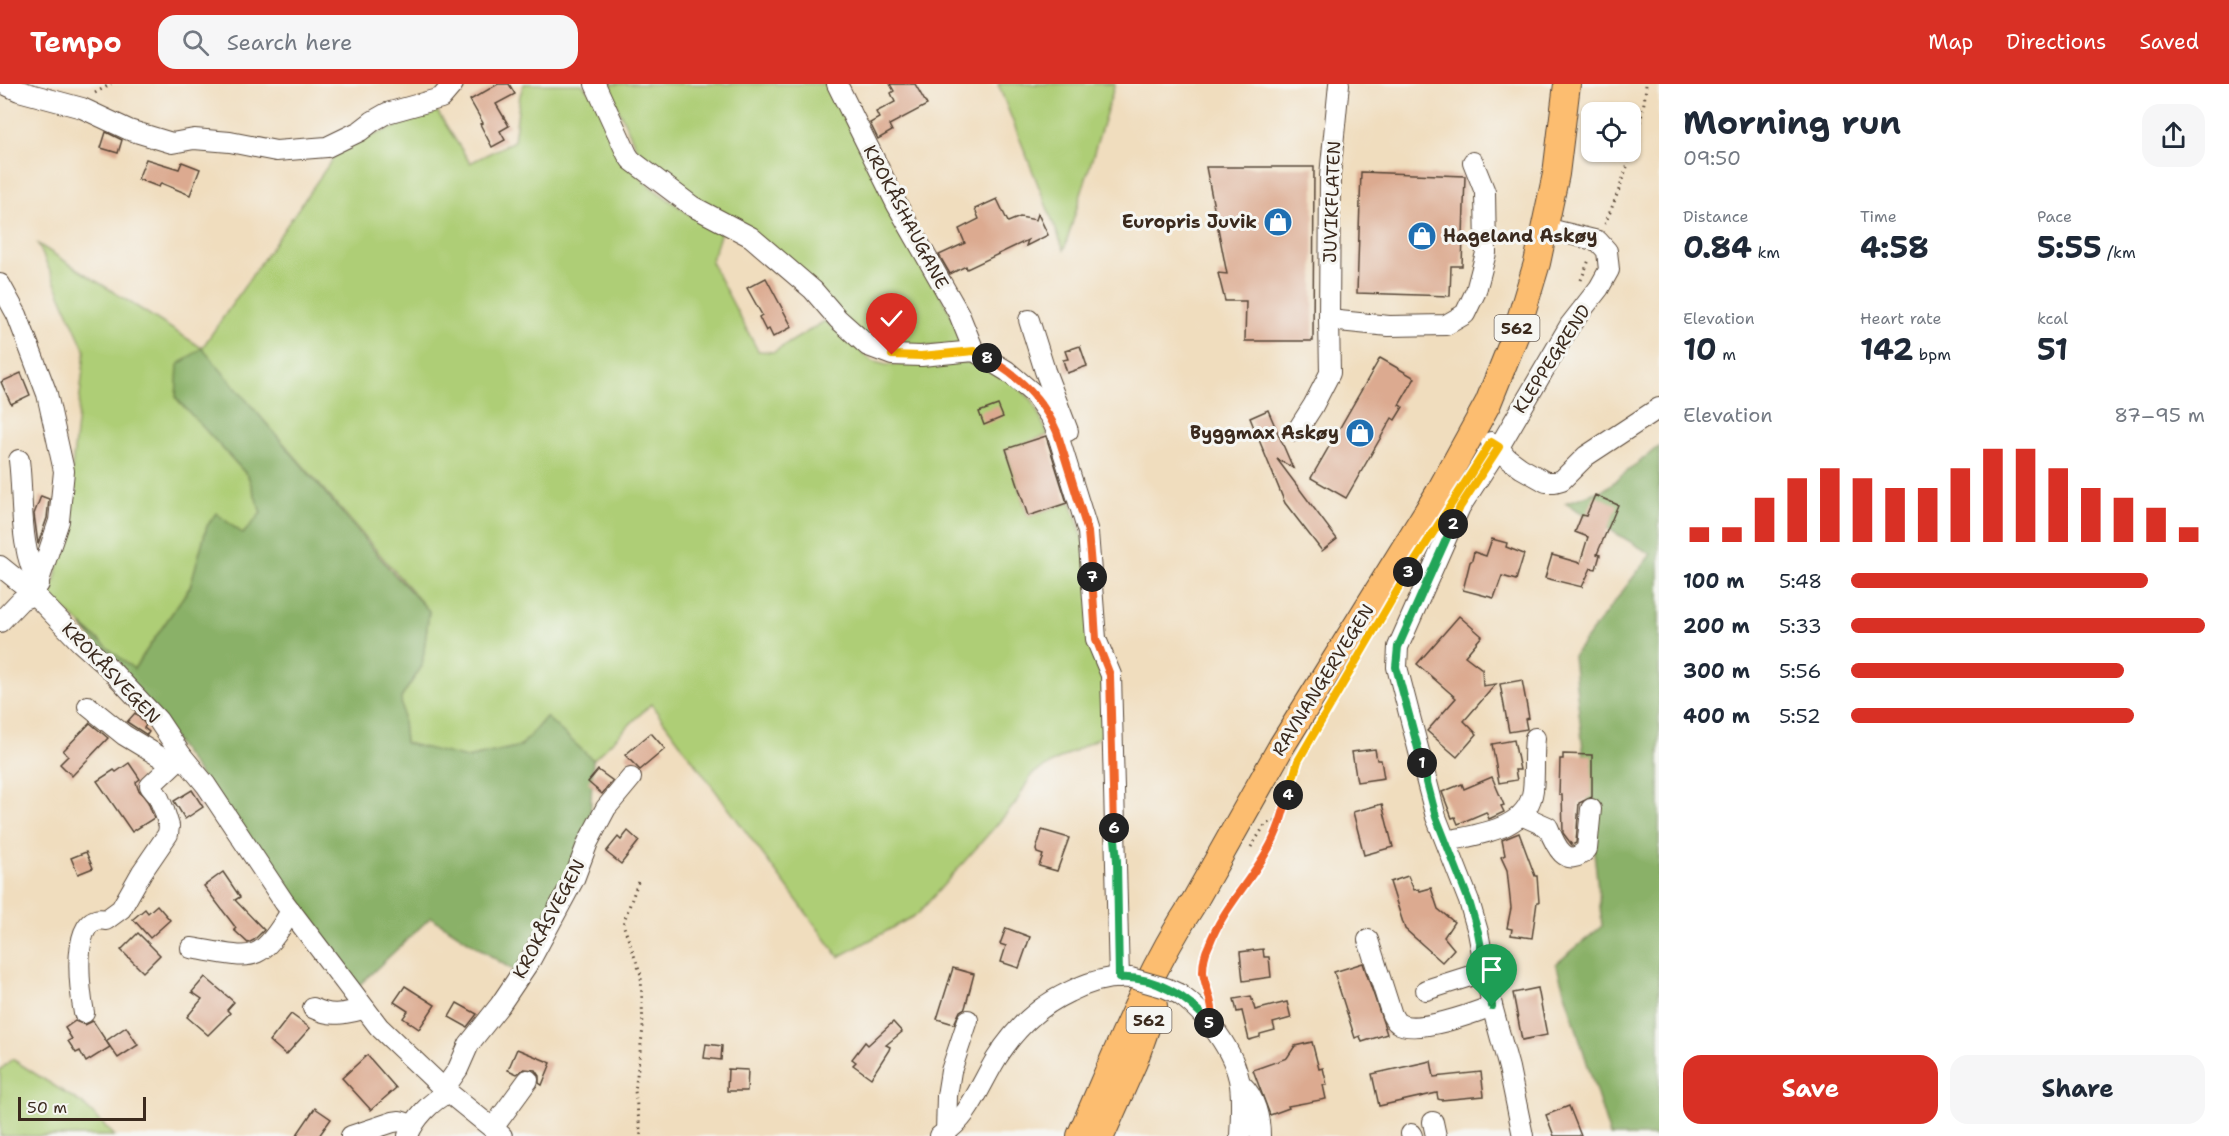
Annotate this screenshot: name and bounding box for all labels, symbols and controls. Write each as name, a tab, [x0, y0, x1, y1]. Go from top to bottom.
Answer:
search box	[158, 15, 578, 69]
text: Tempo	[30, 23, 122, 61]
icon: search	[179, 26, 212, 59]
text: Search here	[227, 28, 352, 57]
text: Map	[1928, 28, 1973, 56]
text: Directions	[2006, 28, 2106, 56]
text: Saved	[2139, 28, 2199, 56]
text: Morning run	[1683, 100, 1901, 145]
map controls	[1581, 102, 1641, 162]
button: locate	[1581, 102, 1641, 162]
button: share	[2142, 104, 2205, 167]
street label: JUVIKFLATEN	[1318, 140, 1346, 264]
street label: KROKÅSHAUGANE	[858, 141, 954, 293]
text: 09:50	[1683, 145, 1741, 171]
shop icon: Europris Juvik	[1262, 206, 1294, 238]
text: Distance	[1683, 206, 1749, 227]
text: Time	[1860, 206, 1897, 227]
text: Pace	[2037, 206, 2072, 227]
place label: Europris Juvik	[1122, 210, 1257, 234]
shop icon: Hageland Askøy	[1406, 220, 1438, 252]
place label: Hageland Askøy	[1443, 224, 1598, 248]
text: 0.84	[1683, 227, 1752, 268]
text: 4:58	[1860, 227, 1929, 268]
text: 5:55	[2037, 227, 2102, 268]
text: km	[1752, 242, 1780, 263]
text: /km	[2102, 242, 2136, 263]
pin	[866, 293, 917, 355]
street label: KLEPPEGREND	[1508, 300, 1596, 418]
icon: check	[875, 302, 908, 335]
text: Elevation	[1683, 308, 1755, 329]
text: Heart rate	[1860, 308, 1942, 329]
text: kcal	[2037, 308, 2068, 329]
road number: 562	[1494, 315, 1540, 341]
text: 10	[1683, 329, 1717, 370]
text: 142	[1860, 329, 1913, 370]
text: 51	[2037, 329, 2068, 370]
pin: 8	[972, 343, 1002, 373]
text: m	[1717, 344, 1736, 365]
text: bpm	[1913, 344, 1951, 365]
text: 8	[981, 347, 993, 368]
text: Elevation	[1683, 402, 1773, 428]
text: 87–95 m	[2114, 402, 2205, 428]
shop icon: Byggmax Askøy	[1344, 417, 1376, 449]
place label: Byggmax Askøy	[1190, 421, 1339, 445]
pin: 2	[1438, 509, 1468, 539]
text: 2	[1447, 513, 1459, 534]
pin: 3	[1393, 557, 1423, 587]
text: 3	[1402, 561, 1414, 582]
pin: 7	[1077, 562, 1107, 592]
text: 7	[1086, 566, 1098, 587]
text: 100 m	[1683, 568, 1745, 594]
text: 5:48	[1779, 568, 1822, 594]
street label: RAVNANGERVEGEN	[1266, 599, 1380, 761]
text: 200 m	[1683, 613, 1750, 639]
text: 5:33	[1779, 613, 1822, 639]
street label: KROKÅSVEGEN	[57, 617, 165, 729]
text: 300 m	[1683, 658, 1750, 684]
text: 5:56	[1779, 658, 1822, 684]
text: 400 m	[1683, 703, 1750, 729]
text: 5:52	[1779, 703, 1821, 729]
pin: 1	[1407, 748, 1437, 778]
text: 1	[1418, 752, 1426, 773]
pin: 4	[1273, 780, 1303, 810]
text: 4	[1282, 784, 1294, 805]
pin: 6	[1099, 813, 1129, 843]
text: 6	[1108, 817, 1120, 838]
street label: KROKÅSVEGEN	[507, 855, 591, 983]
pin	[1466, 944, 1517, 1006]
icon: arrive	[1475, 953, 1508, 986]
road number: 562	[1126, 1007, 1172, 1033]
pin: 5	[1194, 1008, 1224, 1038]
text: 5	[1204, 1012, 1214, 1033]
button: Save	[1683, 1055, 1938, 1124]
button: Share	[1950, 1055, 2205, 1124]
scale bar	[18, 1094, 146, 1122]
text: 50 m	[27, 1097, 67, 1118]

